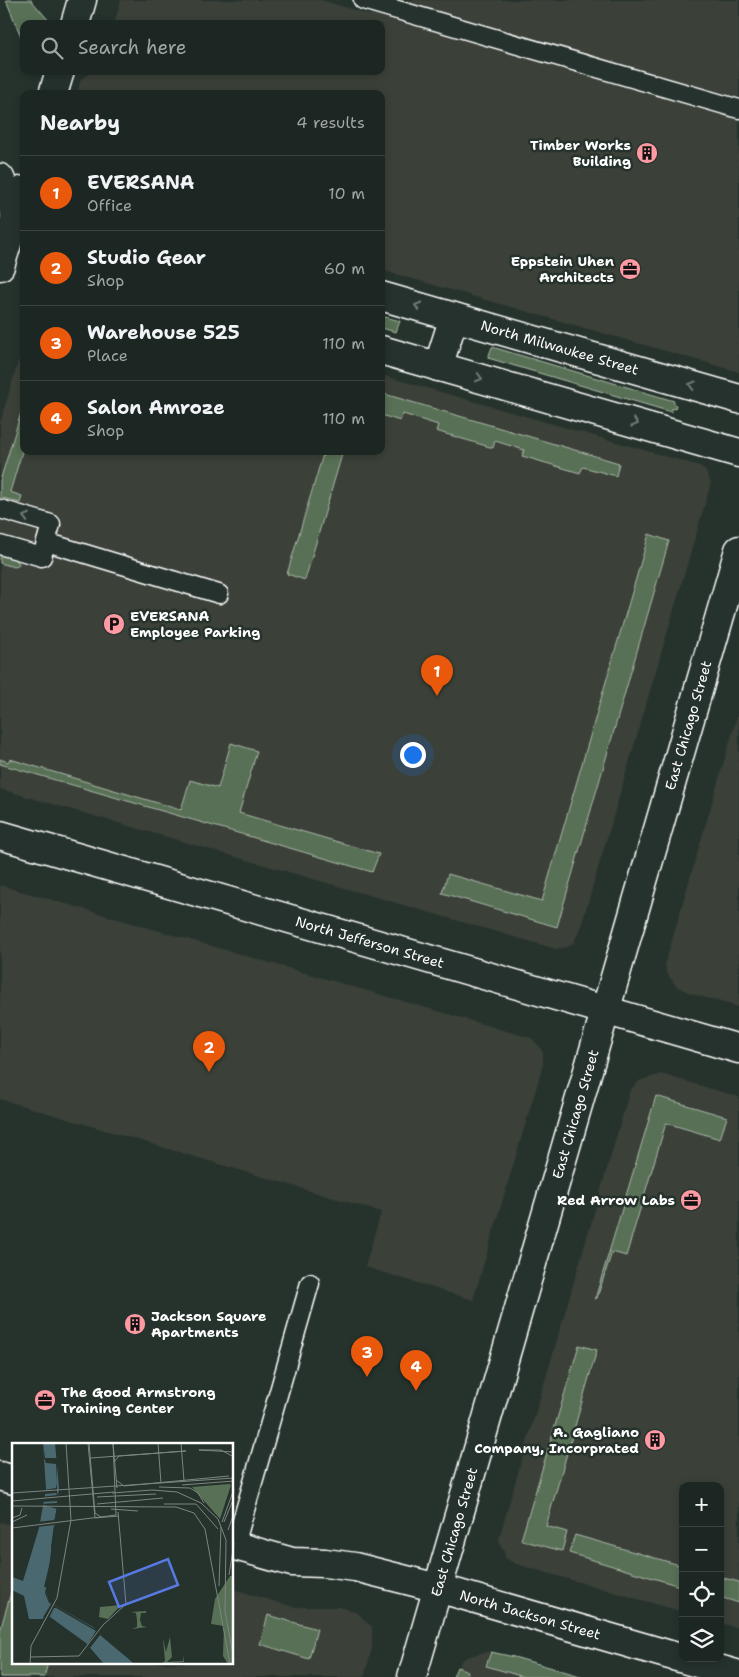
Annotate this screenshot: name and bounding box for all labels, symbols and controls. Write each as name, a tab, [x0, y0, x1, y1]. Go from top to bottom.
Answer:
search box	[20, 20, 385, 75]
icon: search	[38, 34, 66, 62]
text: Search here	[78, 35, 187, 60]
text: Nearby	[40, 109, 120, 137]
text: 4 results	[296, 112, 365, 133]
place label: Timber Works Building	[530, 136, 631, 170]
building icon: Timber Works Building	[635, 141, 659, 165]
text: EVERSANA	[87, 170, 194, 195]
text: 1	[52, 183, 60, 204]
text: 10 m	[328, 183, 365, 204]
text: Office	[87, 195, 132, 216]
text: Studio Gear	[87, 245, 206, 270]
place label: Eppstein Uhen Architects	[511, 252, 614, 286]
office icon: Eppstein Uhen Architects	[618, 257, 642, 281]
text: 2	[50, 258, 62, 279]
text: 60 m	[324, 258, 365, 279]
text: Shop	[87, 270, 124, 291]
one-way arrow	[415, 302, 423, 312]
street label: North Milwaukee Street	[479, 316, 641, 379]
text: Warehouse 525	[87, 320, 240, 345]
text: 3	[50, 333, 62, 354]
text: 110 m	[322, 333, 365, 354]
text: Place	[87, 345, 128, 366]
one-way arrow	[474, 373, 482, 383]
one-way arrow	[689, 381, 697, 391]
text: Salon Amroze	[87, 395, 225, 420]
text: 4	[50, 408, 62, 429]
text: 110 m	[322, 408, 365, 429]
one-way arrow	[630, 418, 638, 428]
text: Shop	[87, 420, 124, 441]
one-way arrow	[22, 512, 30, 522]
place label: EVERSANA Employee Parking	[130, 607, 260, 641]
parking icon: EVERSANA Employee Parking	[102, 612, 126, 636]
pin: 1	[421, 655, 453, 696]
street label: East Chicago Street	[661, 659, 715, 792]
your location	[400, 742, 426, 768]
street label: North Jefferson Street	[293, 912, 446, 972]
pin: 2	[193, 1031, 225, 1072]
street label: East Chicago Street	[548, 1047, 603, 1181]
office icon: Red Arrow Labs	[679, 1188, 703, 1212]
place label: Red Arrow Labs	[557, 1191, 675, 1209]
place label: Jackson Square Apartments	[151, 1307, 266, 1341]
building icon: Jackson Square Apartments	[123, 1312, 147, 1336]
pin: 3	[351, 1336, 383, 1377]
pin: 4	[400, 1350, 432, 1391]
place label: The Good Armstrong Training Center	[61, 1383, 216, 1417]
office icon: The Good Armstrong Training Center	[33, 1388, 57, 1412]
place label: A. Gagliano Company, Incorprated	[474, 1423, 639, 1457]
building icon: A. Gagliano Company, Incorprated	[643, 1428, 667, 1452]
inset map	[12, 1443, 234, 1664]
street label: East Chicago Street	[427, 1465, 481, 1599]
map controls	[679, 1482, 724, 1662]
button: +	[679, 1482, 724, 1527]
button: −	[679, 1527, 724, 1572]
button: locate	[679, 1572, 724, 1617]
street label: North Jackson Street	[458, 1586, 603, 1644]
button: layers	[679, 1617, 724, 1662]

